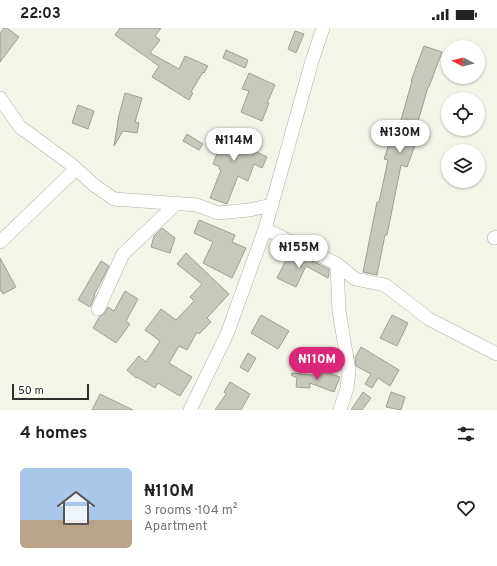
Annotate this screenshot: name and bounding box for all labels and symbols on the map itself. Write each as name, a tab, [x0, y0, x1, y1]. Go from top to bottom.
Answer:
north arrow	[441, 40, 485, 84]
pin: ₦130M	[372, 120, 428, 154]
pin: ₦114M	[206, 128, 262, 162]
pin: ₦155M	[271, 235, 327, 269]
pin: ₦110M	[289, 347, 345, 381]
scale bar	[12, 382, 89, 401]

